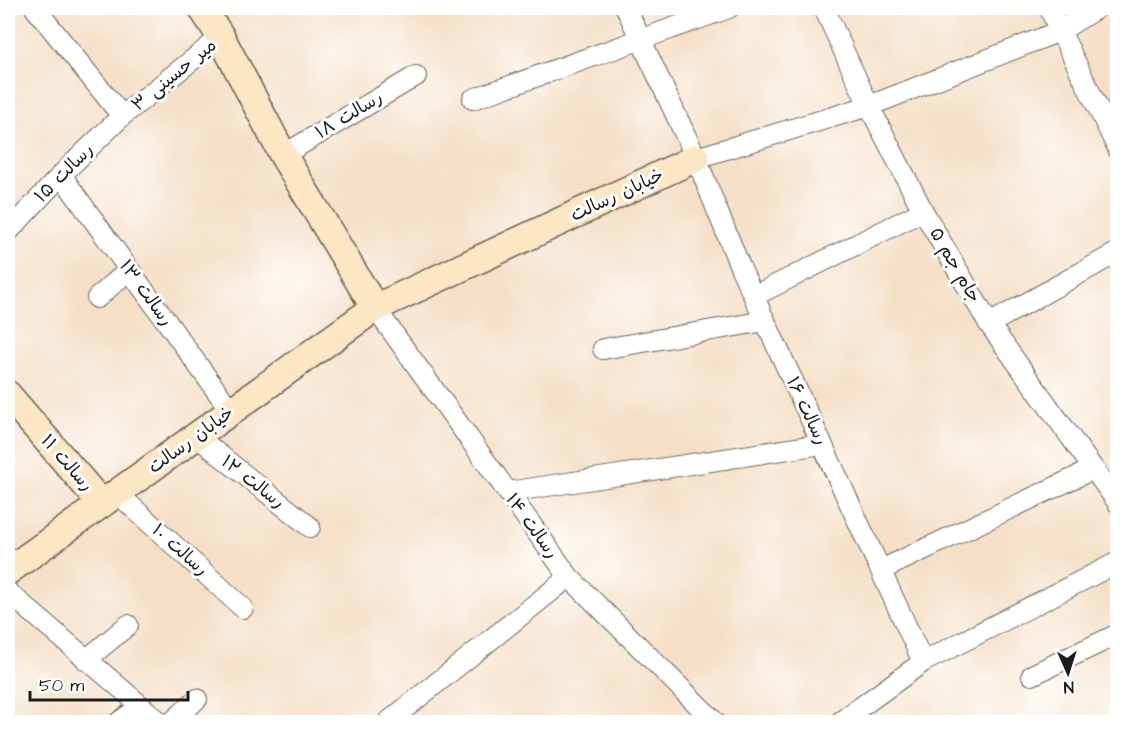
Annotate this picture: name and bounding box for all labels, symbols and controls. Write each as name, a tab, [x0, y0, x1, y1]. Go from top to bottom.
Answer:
street label: میر حسینی ۳	[126, 33, 222, 117]
street label: رسالت ۱۸	[311, 85, 387, 145]
street label: رسالت ۱۵	[29, 138, 99, 208]
street label: خیابان رسالت	[566, 163, 668, 227]
street label: جام جم ۵	[923, 223, 987, 308]
street label: رسالت ۱۳	[113, 255, 179, 331]
street label: رسالت ۱۶	[780, 373, 834, 449]
street label: خیابان رسالت	[143, 400, 239, 480]
street label: رسالت ۱۱	[35, 429, 99, 497]
street label: رسالت ۱۲	[216, 449, 290, 515]
street label: رسالت ۱۴	[500, 488, 564, 564]
street label: رسالت ۱۰	[146, 518, 214, 582]
north arrow	[1038, 643, 1098, 703]
scale bar	[30, 664, 188, 702]
text: 50 m	[39, 673, 84, 698]
text: N	[1063, 676, 1074, 698]

